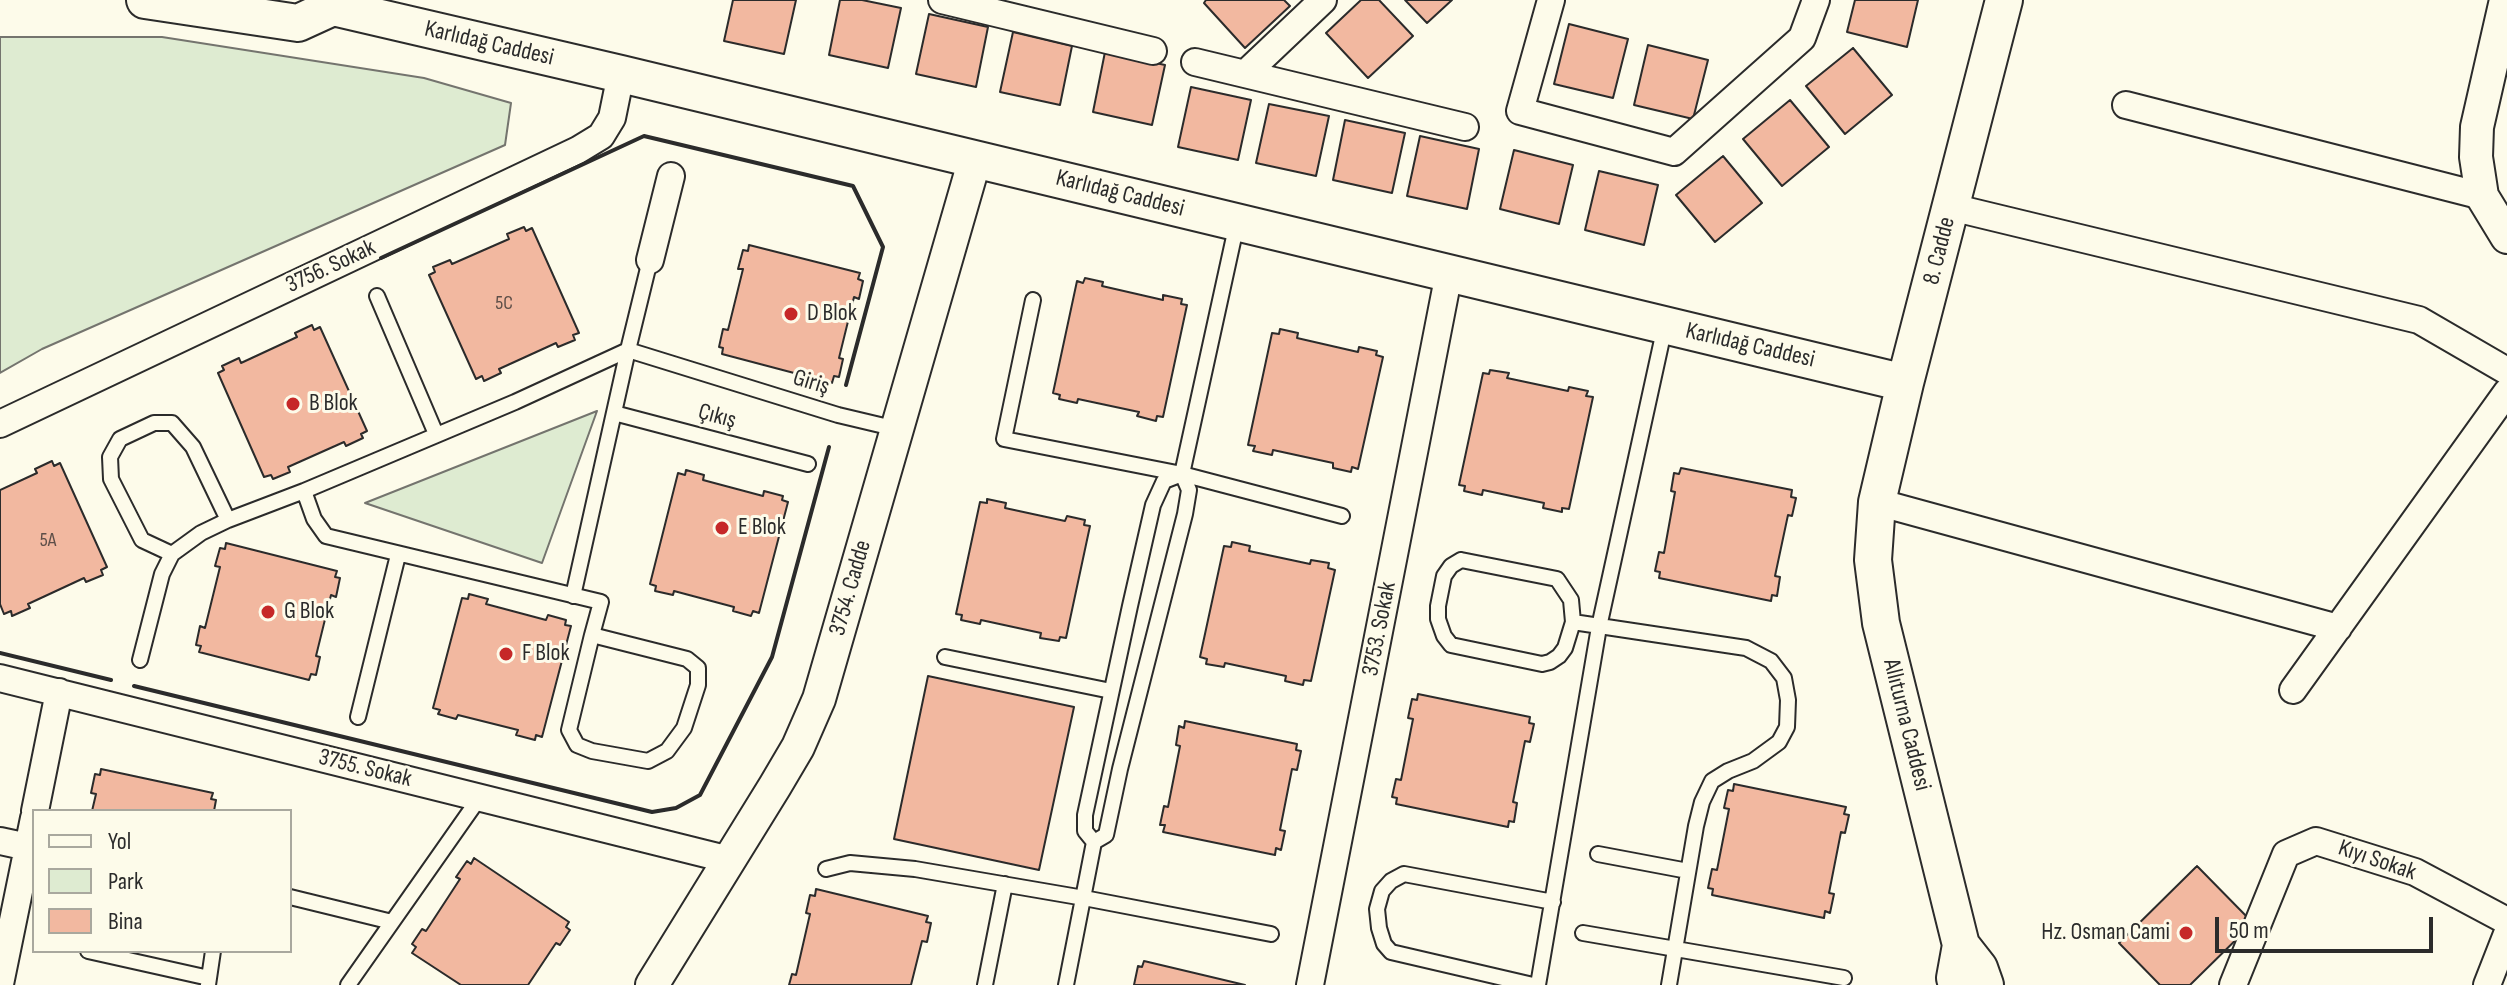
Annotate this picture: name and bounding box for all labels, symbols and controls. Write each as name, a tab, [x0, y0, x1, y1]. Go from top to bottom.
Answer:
street label: Karlıdağ Caddesi	[422, 15, 556, 73]
street label: Karlıdağ Caddesi	[1053, 164, 1187, 224]
street label: 8. Cadde	[1918, 214, 1962, 288]
street label: 3756. Sokak	[282, 234, 380, 300]
house number: 5C	[495, 292, 513, 316]
place label: D Blok	[807, 300, 857, 328]
marker: D Blok	[782, 305, 800, 323]
street label: Karlıdağ Caddesi	[1683, 317, 1817, 375]
street label: Giriş	[789, 364, 833, 402]
place label: B Blok	[309, 390, 358, 418]
marker: B Blok	[284, 395, 302, 413]
street label: Çıkış	[695, 398, 739, 436]
place label: E Blok	[738, 514, 786, 542]
marker: E Blok	[713, 519, 731, 537]
house number: 5A	[40, 529, 56, 553]
street label: 3754. Cadde	[824, 537, 878, 639]
street label: 3753. Sokak	[1357, 579, 1403, 679]
place label: G Blok	[284, 598, 334, 626]
marker: G Blok	[259, 603, 277, 621]
place label: F Blok	[522, 640, 570, 668]
marker: F Blok	[497, 645, 515, 663]
street label: Allıturna Caddesi	[1876, 656, 1936, 794]
street label: 3755. Sokak	[315, 744, 415, 794]
legend	[32, 809, 292, 953]
text: Yol	[108, 827, 131, 856]
street label: Kıyı Sokak	[2334, 834, 2420, 888]
text: Park	[108, 867, 143, 896]
scale bar	[2219, 901, 2437, 951]
text: Bina	[108, 907, 143, 936]
text: 50 m	[2229, 916, 2269, 945]
place label: Hz. Osman Cami	[2041, 919, 2170, 947]
marker: Hz. Osman Cami	[2177, 924, 2195, 942]

